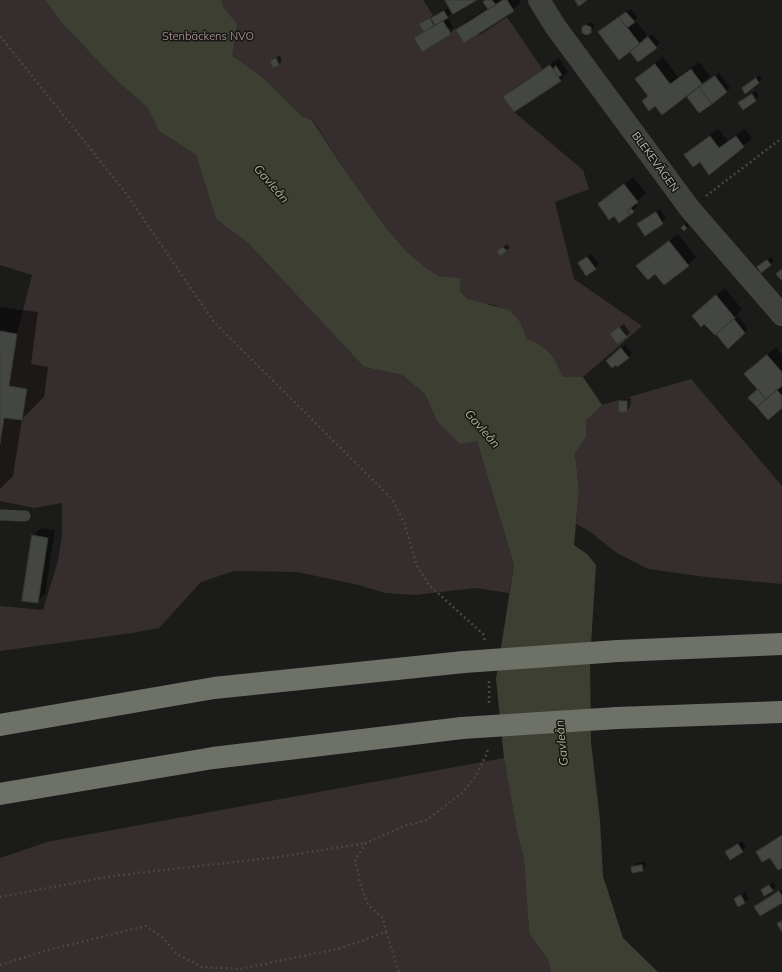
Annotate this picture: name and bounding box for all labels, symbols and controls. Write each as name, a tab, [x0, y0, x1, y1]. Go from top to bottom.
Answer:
park label: Stenbäckens NVO	[162, 30, 254, 44]
street label: BLEKEVÄGEN	[629, 129, 681, 195]
water label: Gavleån	[251, 162, 291, 206]
water label: Gavleån	[462, 407, 502, 451]
water label: Gavleån	[552, 719, 572, 767]

